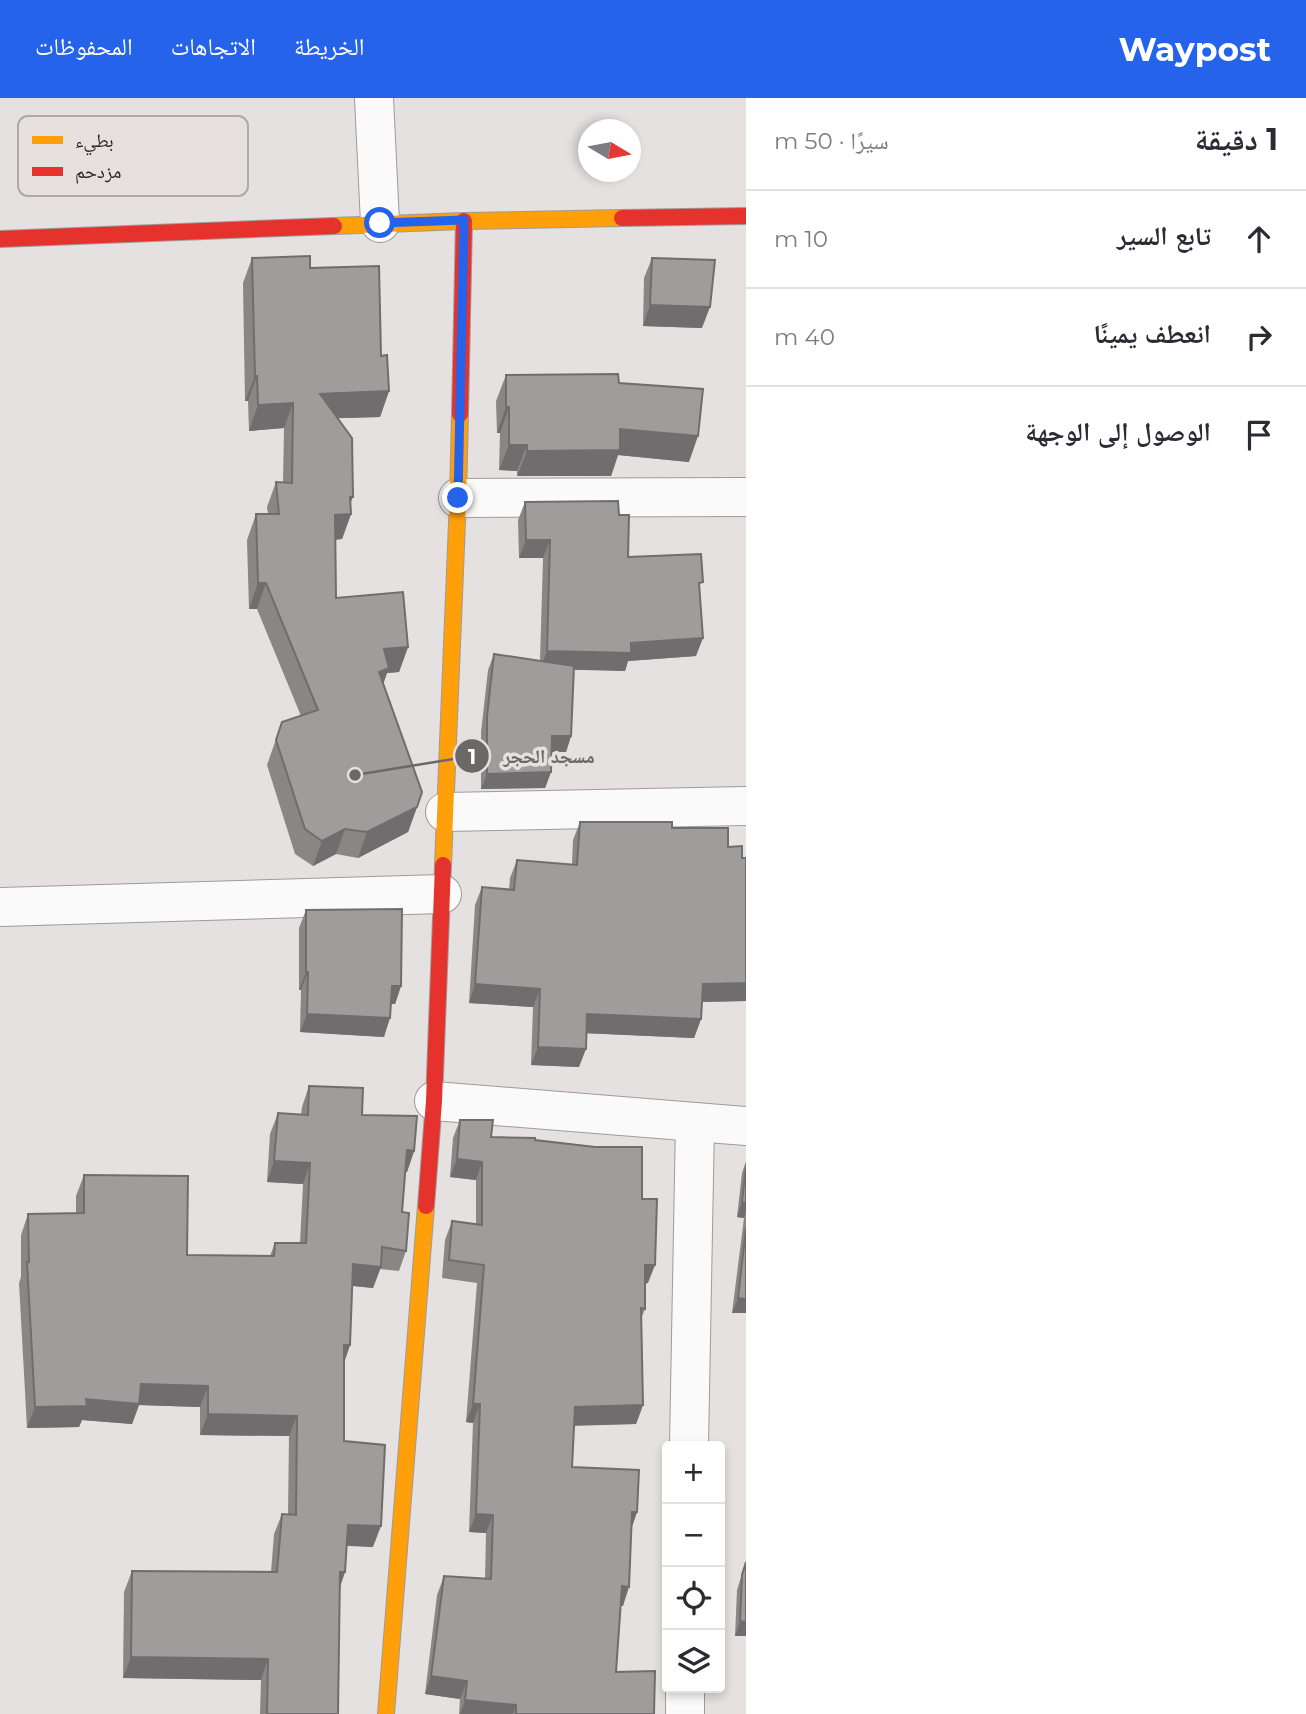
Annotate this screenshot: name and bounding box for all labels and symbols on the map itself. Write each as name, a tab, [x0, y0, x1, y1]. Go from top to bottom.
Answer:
legend	[18, 116, 248, 196]
north arrow	[578, 119, 641, 182]
text: بطيء	[75, 129, 114, 156]
text: مزدحم	[75, 160, 121, 184]
route start	[364, 207, 395, 238]
route end	[442, 482, 473, 513]
callout: مسجد الحجر	[455, 736, 609, 776]
text: 1	[468, 744, 476, 769]
text: مسجد الحجر	[502, 745, 595, 768]

